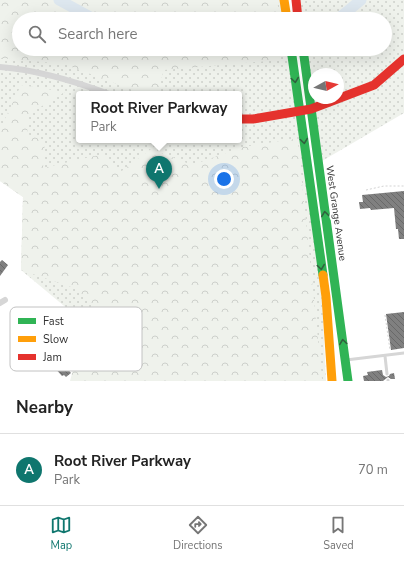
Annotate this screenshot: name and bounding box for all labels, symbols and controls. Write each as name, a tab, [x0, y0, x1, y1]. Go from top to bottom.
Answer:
search box	[12, 12, 392, 56]
icon: search	[26, 23, 48, 45]
text: Search here	[58, 24, 138, 44]
north arrow	[308, 68, 344, 104]
one-way arrow	[290, 76, 299, 83]
popup	[76, 91, 242, 143]
text: Root River Parkway	[91, 98, 228, 118]
text: Park	[91, 118, 116, 136]
one-way arrow	[299, 138, 308, 144]
pin: A	[146, 156, 172, 189]
street label: West Grange Avenue	[322, 165, 350, 262]
your location	[214, 169, 234, 189]
one-way arrow	[321, 211, 330, 217]
one-way arrow	[316, 264, 325, 270]
legend	[10, 307, 142, 371]
text: Fast	[43, 314, 64, 329]
text: Slow	[43, 332, 68, 347]
one-way arrow	[339, 339, 348, 345]
text: Jam	[42, 350, 62, 365]
text: Nearby	[16, 396, 73, 419]
text: Root River Parkway	[54, 451, 191, 471]
text: A	[24, 461, 34, 479]
text: 70 m	[358, 461, 388, 479]
text: Park	[54, 471, 80, 489]
tab: Map	[50, 514, 72, 553]
tab: Directions	[173, 514, 223, 553]
tab: Saved	[323, 514, 354, 553]

